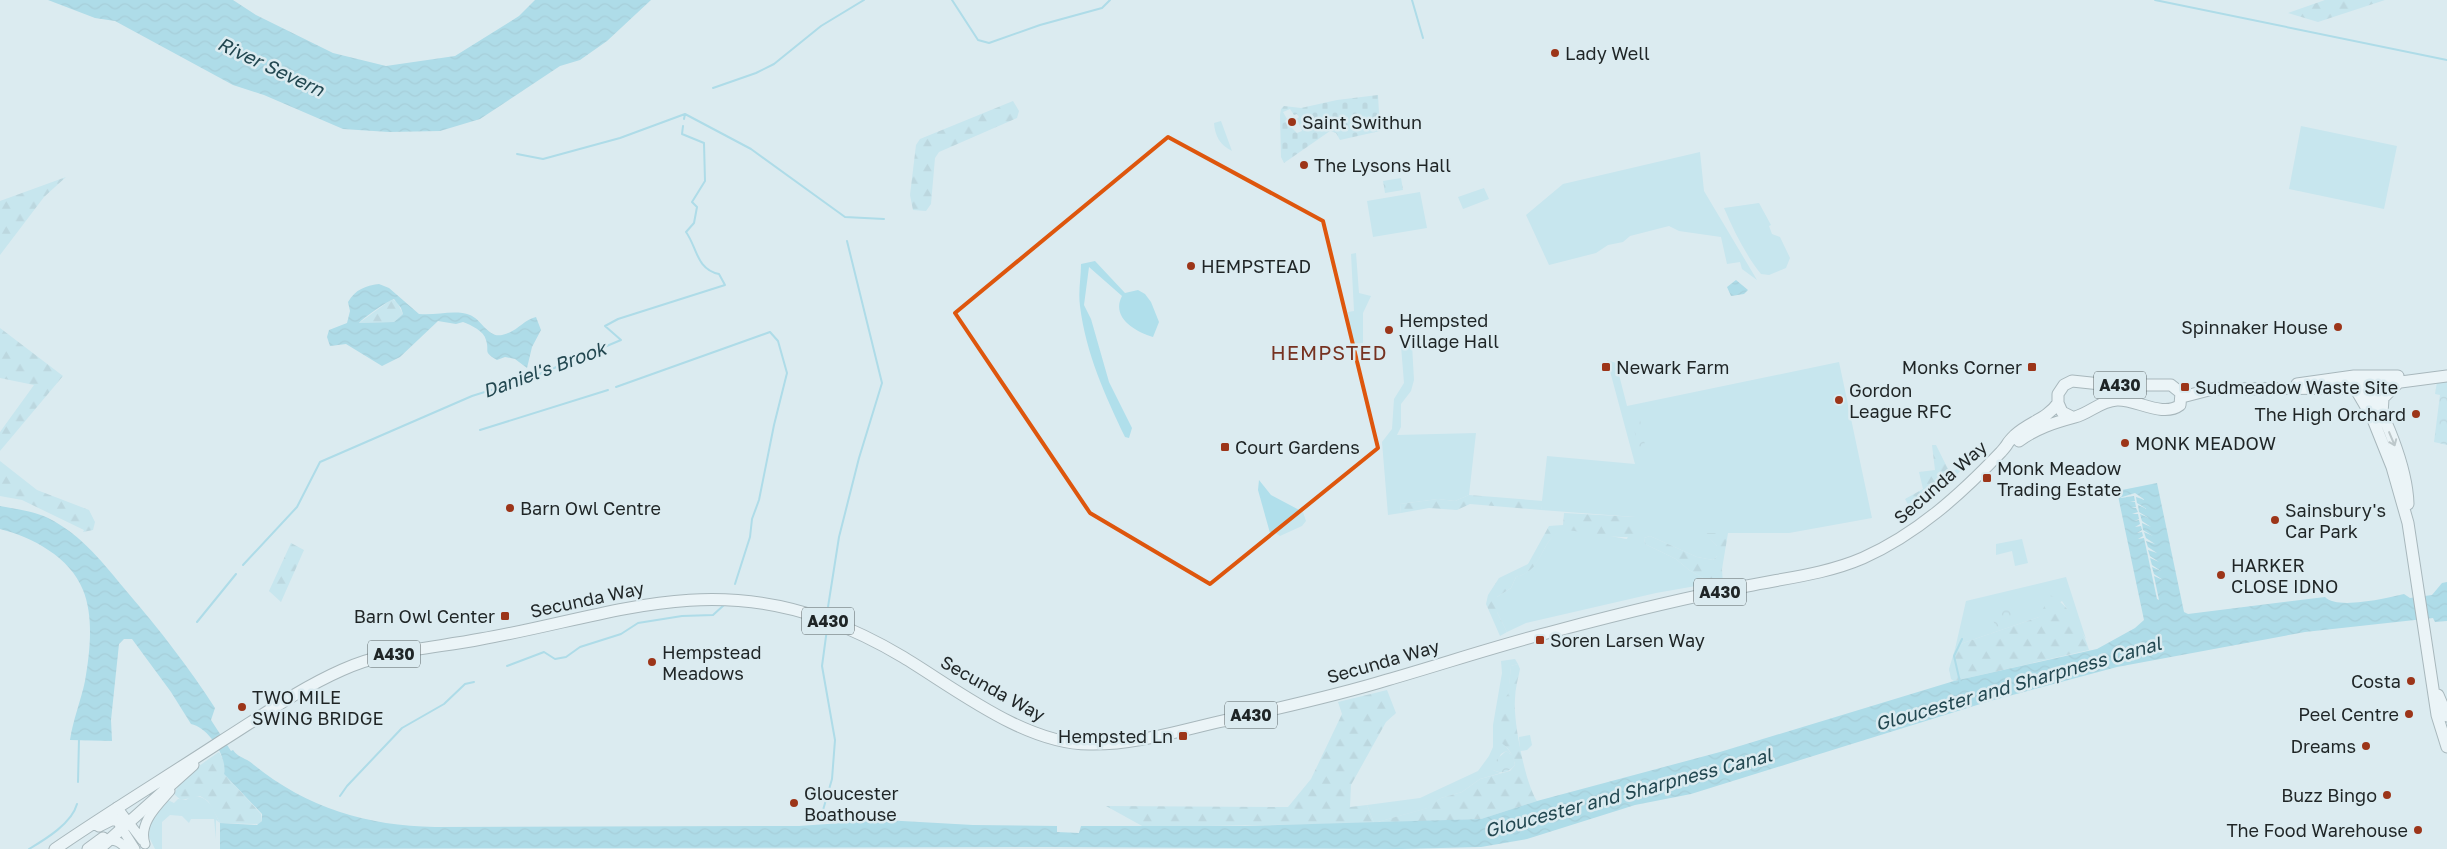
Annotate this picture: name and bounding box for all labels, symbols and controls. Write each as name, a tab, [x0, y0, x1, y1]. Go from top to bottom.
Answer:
water label: River Severn	[214, 31, 329, 101]
place label: Lady Well	[1565, 42, 1650, 64]
marker: Lady Well	[1549, 47, 1561, 59]
place label: Saint Swithun	[1302, 111, 1422, 133]
marker: Saint Swithun	[1286, 116, 1298, 128]
place label: The Lysons Hall	[1314, 154, 1451, 176]
marker: The Lysons Hall	[1298, 159, 1310, 171]
place label: HEMPSTEAD	[1201, 255, 1311, 277]
marker: HEMPSTEAD	[1185, 260, 1197, 272]
place label: Hempsted Village Hall	[1399, 309, 1499, 352]
place label: Spinnaker House	[2181, 316, 2328, 338]
marker: Spinnaker House	[2332, 321, 2344, 333]
marker: Hempsted Village Hall	[1383, 324, 1395, 336]
water label: Daniel's Brook	[479, 335, 611, 402]
district label: HEMPSTED	[1271, 340, 1387, 364]
place label: Newark Farm	[1616, 356, 1730, 378]
place label: Monks Corner	[1902, 356, 2022, 378]
marker: Newark Farm	[1600, 361, 1612, 373]
marker: Monks Corner	[2026, 361, 2038, 373]
road number: A430	[2094, 372, 2146, 398]
place label: Sudmeadow Waste Site	[2195, 376, 2398, 398]
place label: Gordon League RFC	[1849, 379, 1952, 422]
marker: Sudmeadow Waste Site	[2179, 381, 2191, 393]
marker: Gordon League RFC	[1833, 394, 1845, 406]
place label: The High Orchard	[2255, 403, 2406, 425]
marker: The High Orchard	[2410, 408, 2422, 420]
one-way arrow	[2387, 431, 2397, 446]
place label: MONK MEADOW	[2135, 432, 2276, 454]
place label: Court Gardens	[1235, 436, 1360, 458]
street label: Secunda Way	[1889, 436, 1991, 528]
marker: MONK MEADOW	[2119, 437, 2131, 449]
marker: Court Gardens	[1219, 441, 1231, 453]
place label: Monk Meadow Trading Estate	[1997, 457, 2122, 500]
marker: Monk Meadow Trading Estate	[1981, 472, 1993, 484]
place label: Barn Owl Centre	[520, 497, 661, 519]
place label: Sainsbury's Car Park	[2285, 499, 2386, 542]
marker: Barn Owl Centre	[504, 502, 516, 514]
marker: Sainsbury's Car Park	[2269, 514, 2281, 526]
place label: HARKER CLOSE IDNO	[2231, 554, 2338, 597]
marker: HARKER CLOSE IDNO	[2215, 569, 2227, 581]
street label: Secunda Way	[528, 576, 646, 622]
road number: A430	[1694, 578, 1746, 606]
place label: Barn Owl Center	[354, 605, 495, 627]
road number: A430	[802, 608, 854, 634]
marker: Barn Owl Center	[499, 610, 511, 622]
place label: Soren Larsen Way	[1550, 629, 1705, 651]
water label: Gloucester and Sharpness Canal	[1872, 631, 2165, 735]
street label: Secunda Way	[1324, 634, 1442, 688]
marker: Soren Larsen Way	[1534, 634, 1546, 646]
road number: A430	[368, 641, 420, 668]
place label: Hempstead Meadows	[662, 641, 762, 684]
street label: Secunda Way	[937, 650, 1049, 726]
marker: Hempstead Meadows	[646, 656, 658, 668]
place label: Costa	[2351, 670, 2401, 692]
marker: Costa	[2405, 675, 2417, 687]
place label: TWO MILE SWING BRIDGE	[252, 686, 383, 729]
marker: TWO MILE SWING BRIDGE	[236, 701, 248, 713]
road number: A430	[1225, 702, 1277, 728]
place label: Peel Centre	[2298, 703, 2399, 725]
marker: Peel Centre	[2403, 708, 2415, 720]
place label: Hempsted Ln	[1058, 725, 1173, 747]
marker: Hempsted Ln	[1177, 730, 1189, 742]
place label: Dreams	[2290, 735, 2356, 757]
marker: Dreams	[2360, 740, 2372, 752]
water label: Gloucester and Sharpness Canal	[1482, 742, 1775, 842]
place label: Gloucester Boathouse	[804, 782, 898, 825]
place label: Buzz Bingo	[2281, 784, 2377, 806]
marker: Buzz Bingo	[2381, 789, 2393, 801]
marker: Gloucester Boathouse	[788, 797, 800, 809]
place label: The Food Warehouse	[2226, 819, 2408, 841]
marker: The Food Warehouse	[2412, 824, 2424, 836]

